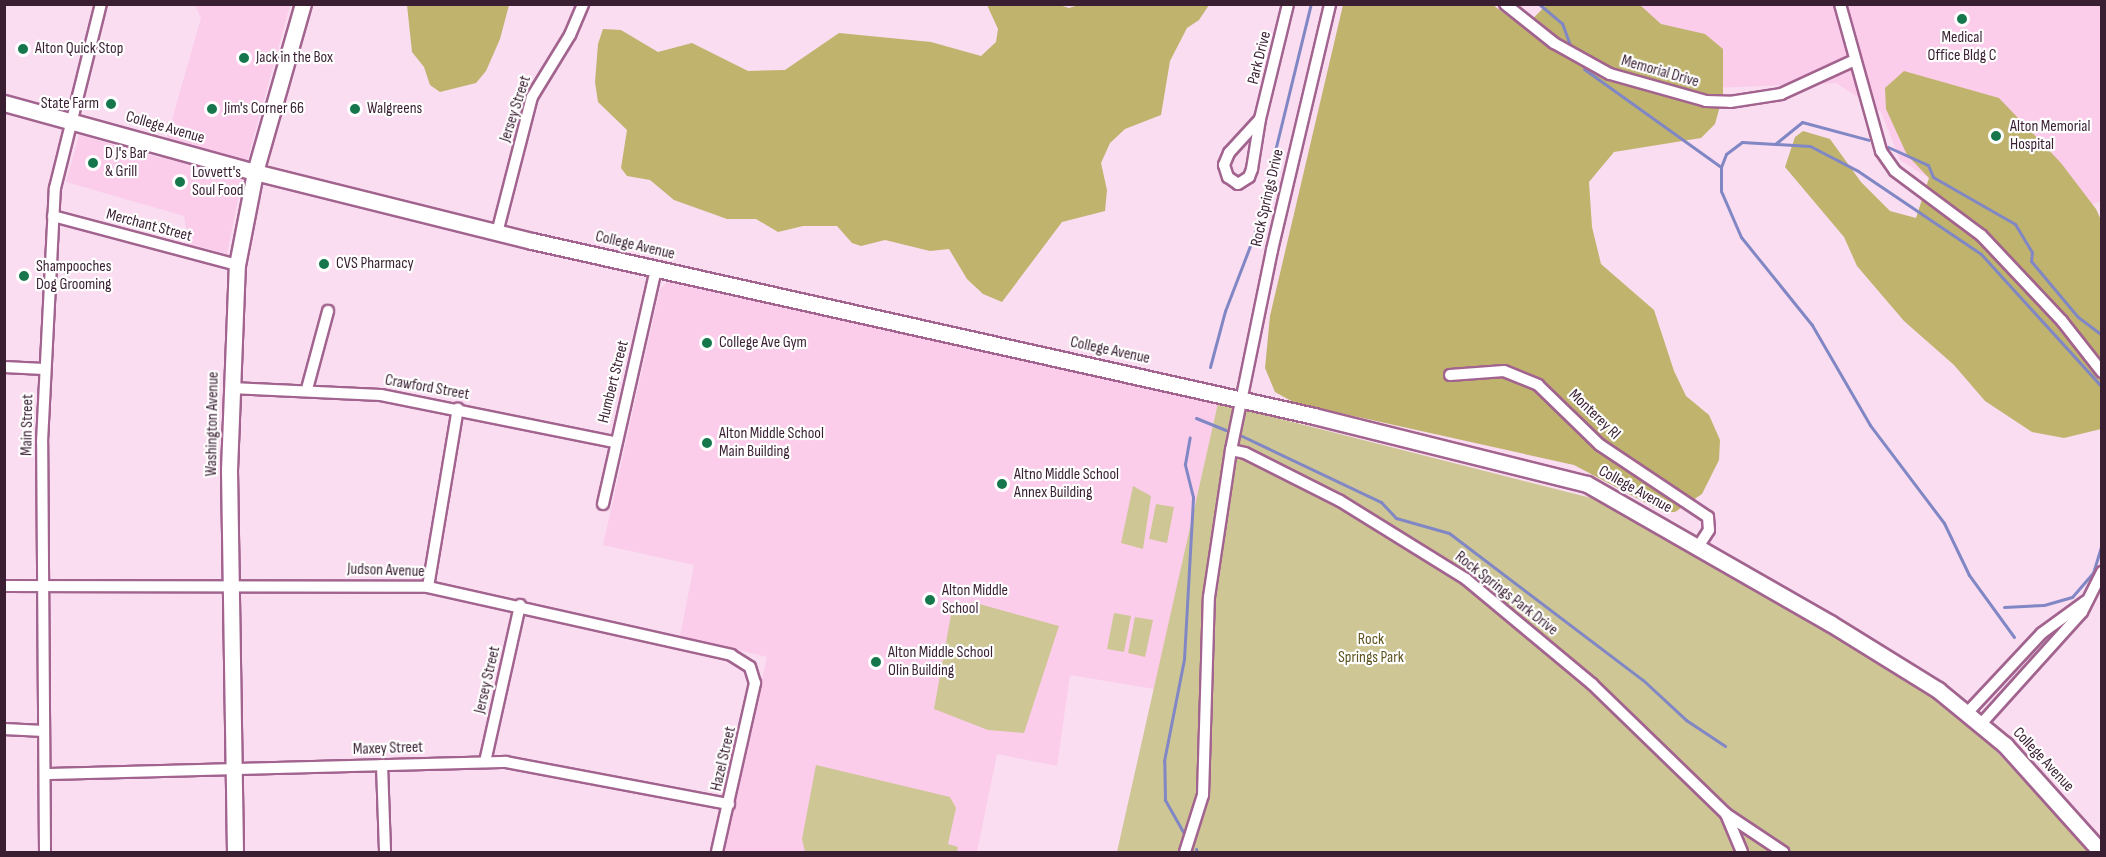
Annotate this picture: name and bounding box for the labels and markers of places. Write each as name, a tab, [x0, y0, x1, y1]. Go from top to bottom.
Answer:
marker: Medical Office Bldg C	[1955, 12, 1969, 26]
place label: Medical Office Bldg C	[1928, 28, 1996, 66]
place label: Alton Quick Stop	[35, 39, 123, 59]
marker: Alton Quick Stop	[16, 42, 30, 56]
place label: Jack in the Box	[256, 48, 333, 68]
marker: Jack in the Box	[237, 51, 251, 65]
place label: State Farm	[41, 94, 99, 114]
marker: State Farm	[104, 97, 118, 111]
place label: Jim's Corner 66	[224, 99, 304, 119]
place label: Walgreens	[367, 99, 422, 119]
marker: Jim's Corner 66	[205, 102, 219, 116]
marker: Walgreens	[348, 102, 362, 116]
place label: Alton Memorial Hospital	[2010, 117, 2090, 155]
marker: Alton Memorial Hospital	[1987, 127, 2005, 145]
place label: D J's Bar & Grill	[105, 144, 147, 182]
marker: D J's Bar & Grill	[86, 156, 100, 170]
place label: Lovvett's Soul Food	[192, 163, 243, 201]
marker: Lovvett's Soul Food	[173, 175, 187, 189]
place label: CVS Pharmacy	[336, 254, 414, 274]
place label: Shampooches Dog Grooming	[36, 257, 112, 295]
marker: CVS Pharmacy	[317, 257, 331, 271]
marker: Shampooches Dog Grooming	[17, 269, 31, 283]
place label: College Ave Gym	[719, 333, 807, 353]
marker: College Ave Gym	[700, 336, 714, 350]
place label: Alton Middle School Main Building	[719, 424, 824, 462]
marker: Alton Middle School Main Building	[700, 436, 714, 450]
place label: Altno Middle School Annex Building	[1014, 465, 1119, 503]
marker: Altno Middle School Annex Building	[995, 477, 1009, 491]
place label: Alton Middle School	[942, 581, 1008, 619]
marker: Alton Middle School	[923, 593, 937, 607]
place label: Alton Middle School Olin Building	[888, 643, 993, 681]
marker: Alton Middle School Olin Building	[869, 655, 883, 669]

